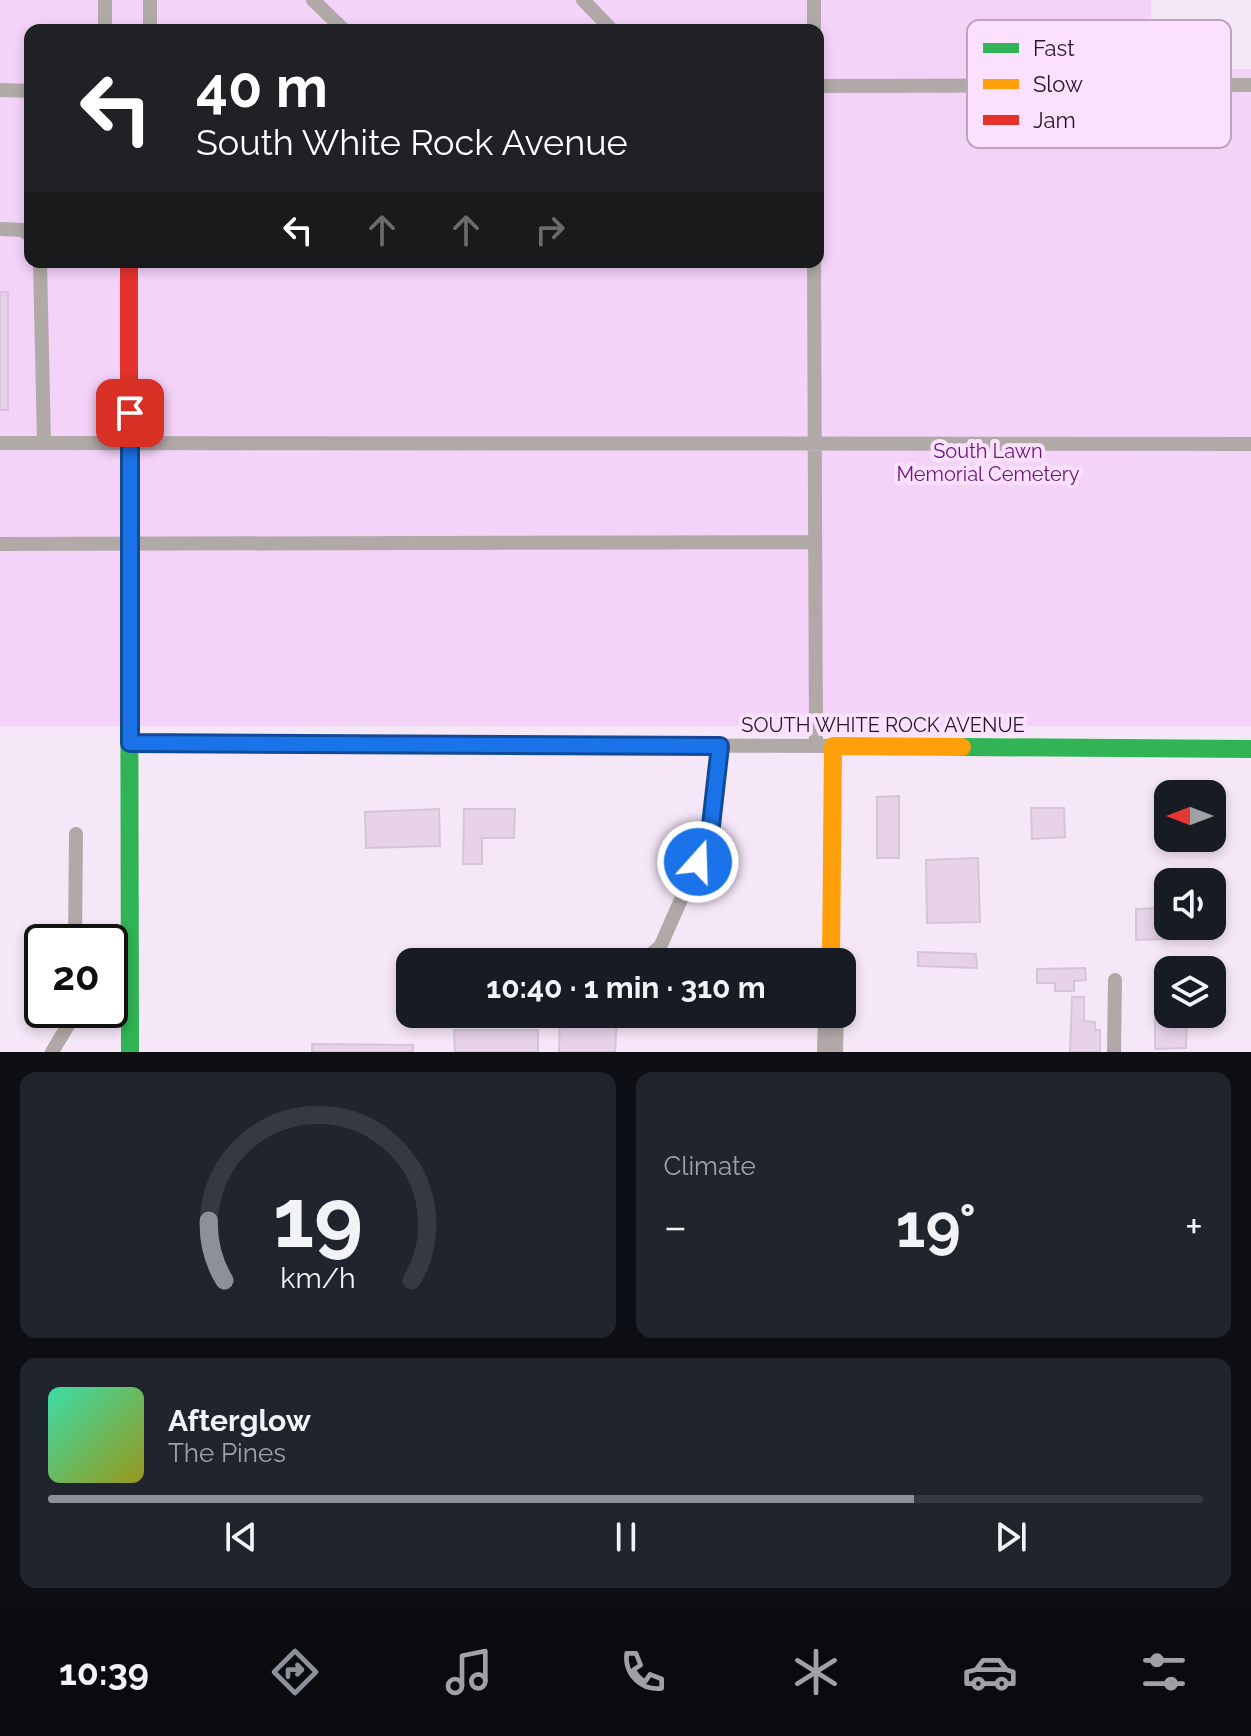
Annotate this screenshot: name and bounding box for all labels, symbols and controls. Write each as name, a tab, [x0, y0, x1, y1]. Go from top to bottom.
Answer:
legend	[967, 20, 1231, 148]
text: Fast	[1033, 35, 1075, 61]
text: 40 m	[196, 54, 328, 120]
icon: left	[64, 56, 168, 160]
text: Slow	[1033, 71, 1083, 97]
text: Jam	[1033, 107, 1076, 133]
text: South White Rock Avenue	[196, 121, 628, 163]
icon: left	[276, 208, 320, 252]
icon: ahead	[360, 208, 404, 252]
icon: ahead	[444, 208, 488, 252]
icon: right	[528, 208, 572, 252]
pin	[96, 379, 164, 447]
icon: arrive	[108, 391, 152, 435]
park label: South Lawn Memorial Cemetery	[896, 439, 1080, 486]
street label: SOUTH WHITE ROCK AVENUE	[741, 713, 1025, 737]
north arrow	[1154, 780, 1226, 852]
map controls	[1154, 780, 1226, 1028]
position arrow	[656, 820, 740, 904]
button: sound	[1154, 868, 1226, 940]
speed limit sign: 20	[24, 924, 128, 1028]
button: layers	[1154, 956, 1226, 1028]
text: 10:40 · 1 min · 310 m	[486, 970, 766, 1005]
text: Climate	[664, 1151, 756, 1181]
text: 19	[273, 1169, 363, 1266]
text: 19°	[896, 1191, 976, 1261]
text: −	[664, 1201, 687, 1252]
text: +	[1185, 1201, 1203, 1252]
text: km/h	[280, 1261, 355, 1295]
text: Afterglow	[168, 1403, 311, 1438]
text: The Pines	[168, 1438, 286, 1468]
icon: previous	[219, 1515, 263, 1559]
icon: pause	[604, 1515, 648, 1559]
icon: next	[989, 1515, 1033, 1559]
icon: directions	[267, 1644, 323, 1700]
icon: music	[441, 1644, 497, 1700]
icon: phone	[615, 1644, 671, 1700]
icon: climate	[788, 1644, 844, 1700]
icon: car	[962, 1644, 1018, 1700]
icon: filters	[1136, 1644, 1192, 1700]
text: 10:39	[59, 1651, 149, 1693]

